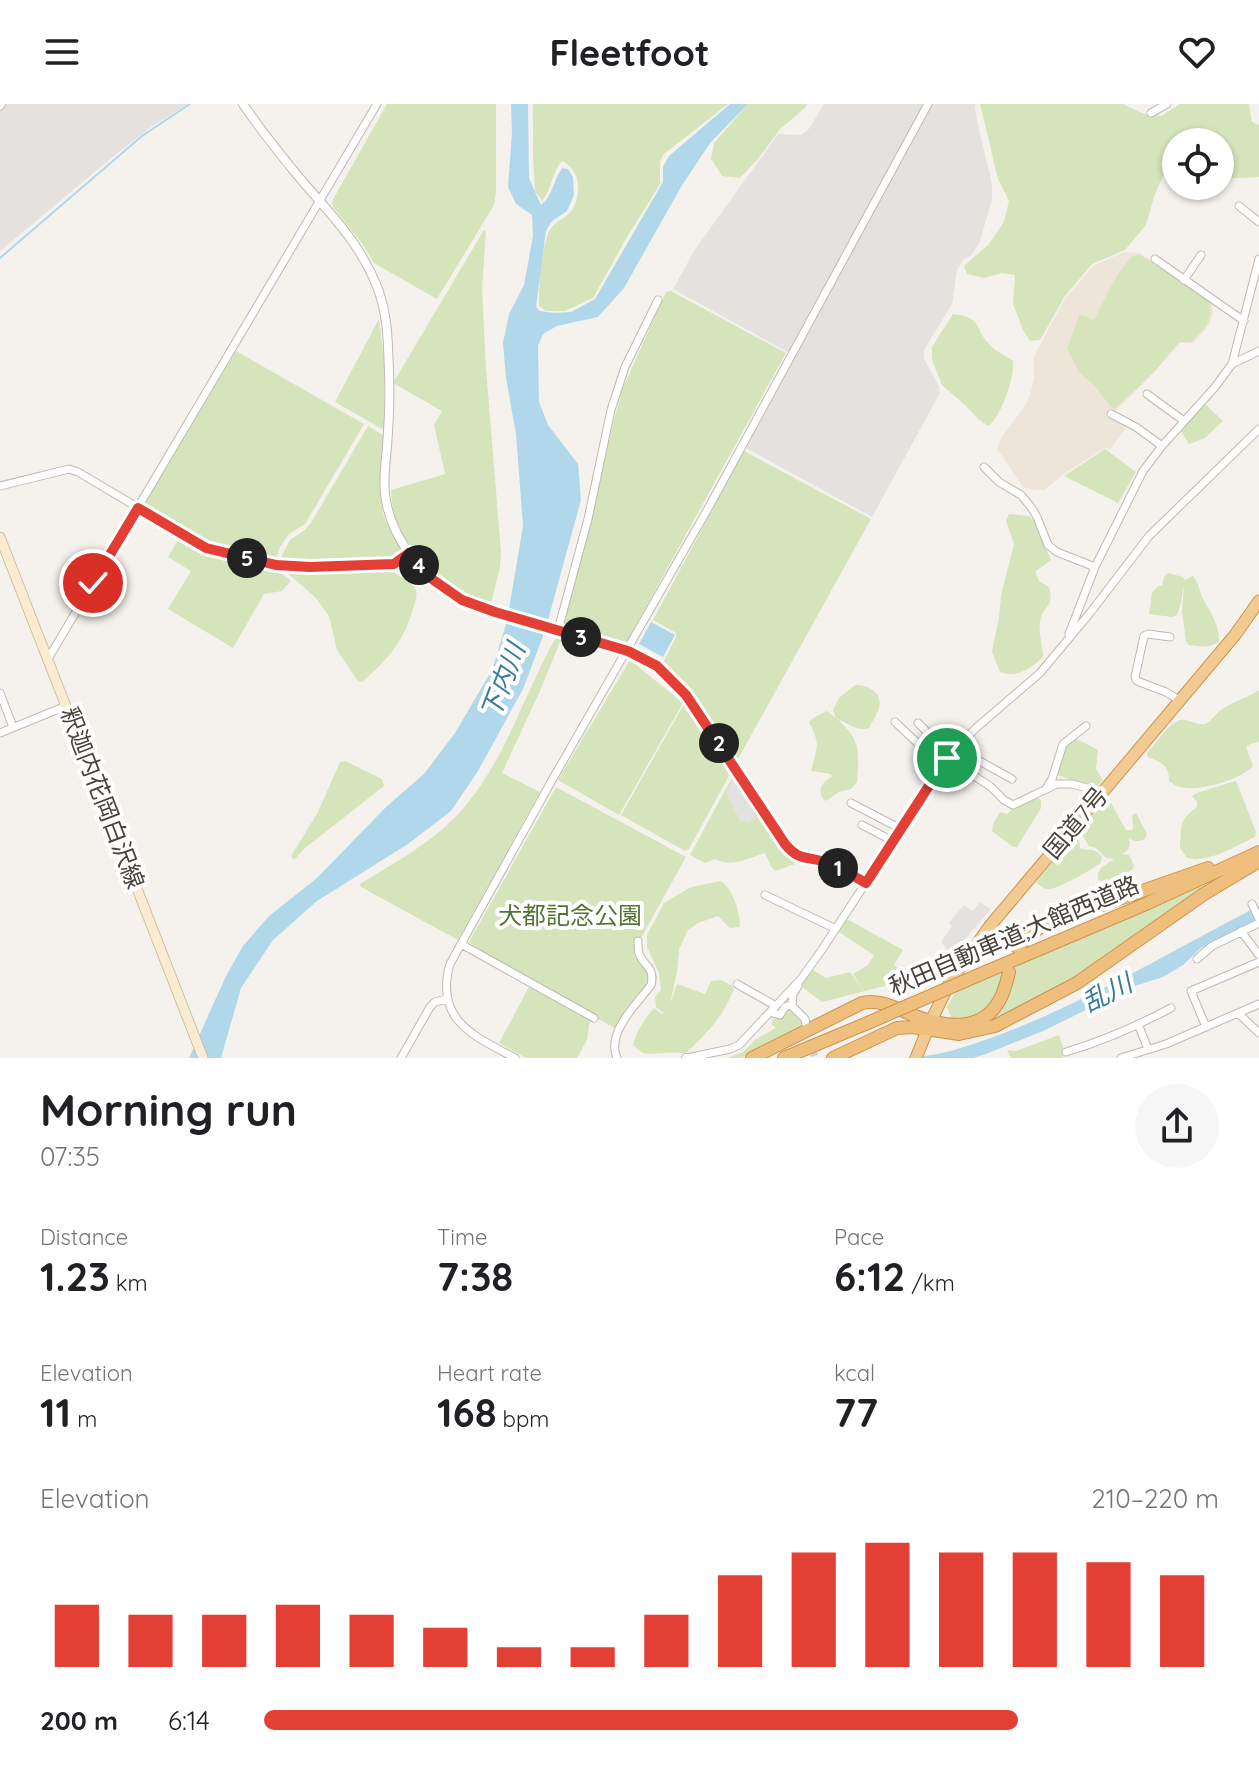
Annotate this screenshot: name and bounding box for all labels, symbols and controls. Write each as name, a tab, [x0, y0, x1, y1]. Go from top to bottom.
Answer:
icon: menu	[40, 30, 84, 74]
text: Fleetfoot	[549, 30, 710, 75]
icon: heart	[1175, 30, 1219, 74]
map controls	[1162, 128, 1234, 200]
button: locate	[1162, 128, 1234, 200]
pin: 5	[227, 538, 267, 578]
text: 5	[241, 544, 253, 572]
pin: 4	[399, 545, 439, 585]
pin	[59, 549, 127, 617]
text: 4	[413, 551, 425, 579]
icon: check	[71, 561, 115, 605]
pin: 3	[561, 617, 601, 657]
text: 3	[575, 623, 587, 651]
water label: 下内川	[473, 636, 533, 723]
street label: 釈迦内花岡白沢線	[55, 703, 151, 893]
pin: 2	[699, 723, 739, 763]
pin	[913, 724, 981, 792]
text: 2	[713, 729, 725, 757]
icon: arrive	[925, 736, 969, 780]
street label: 国道7号	[1037, 780, 1114, 864]
pin: 1	[818, 848, 858, 888]
text: 1	[834, 854, 842, 882]
street label: 秋田自動車道;大館西道路	[884, 869, 1143, 1001]
park label: 犬都記念公園	[498, 900, 642, 930]
water label: 乱川	[1076, 965, 1140, 1019]
text: Morning run	[40, 1082, 297, 1137]
button: share	[1135, 1084, 1219, 1168]
text: 07:35	[40, 1140, 100, 1173]
text: Distance	[40, 1223, 128, 1251]
text: Time	[437, 1223, 488, 1251]
text: Pace	[834, 1223, 884, 1251]
text: 1.23	[40, 1251, 110, 1301]
text: 7:38	[437, 1251, 513, 1301]
text: 6:12	[834, 1251, 905, 1301]
text: km	[110, 1269, 148, 1297]
text: /km	[905, 1269, 955, 1297]
text: Elevation	[40, 1359, 133, 1387]
text: Heart rate	[437, 1359, 542, 1387]
text: kcal	[834, 1359, 875, 1387]
text: 11	[40, 1387, 71, 1437]
text: 168	[437, 1387, 497, 1437]
text: 77	[834, 1387, 878, 1437]
text: m	[71, 1405, 97, 1433]
text: bpm	[497, 1405, 549, 1433]
text: Elevation	[40, 1482, 150, 1515]
text: 210–220 m	[1091, 1482, 1219, 1515]
text: 200 m	[40, 1704, 118, 1737]
text: 6:14	[168, 1704, 210, 1737]

